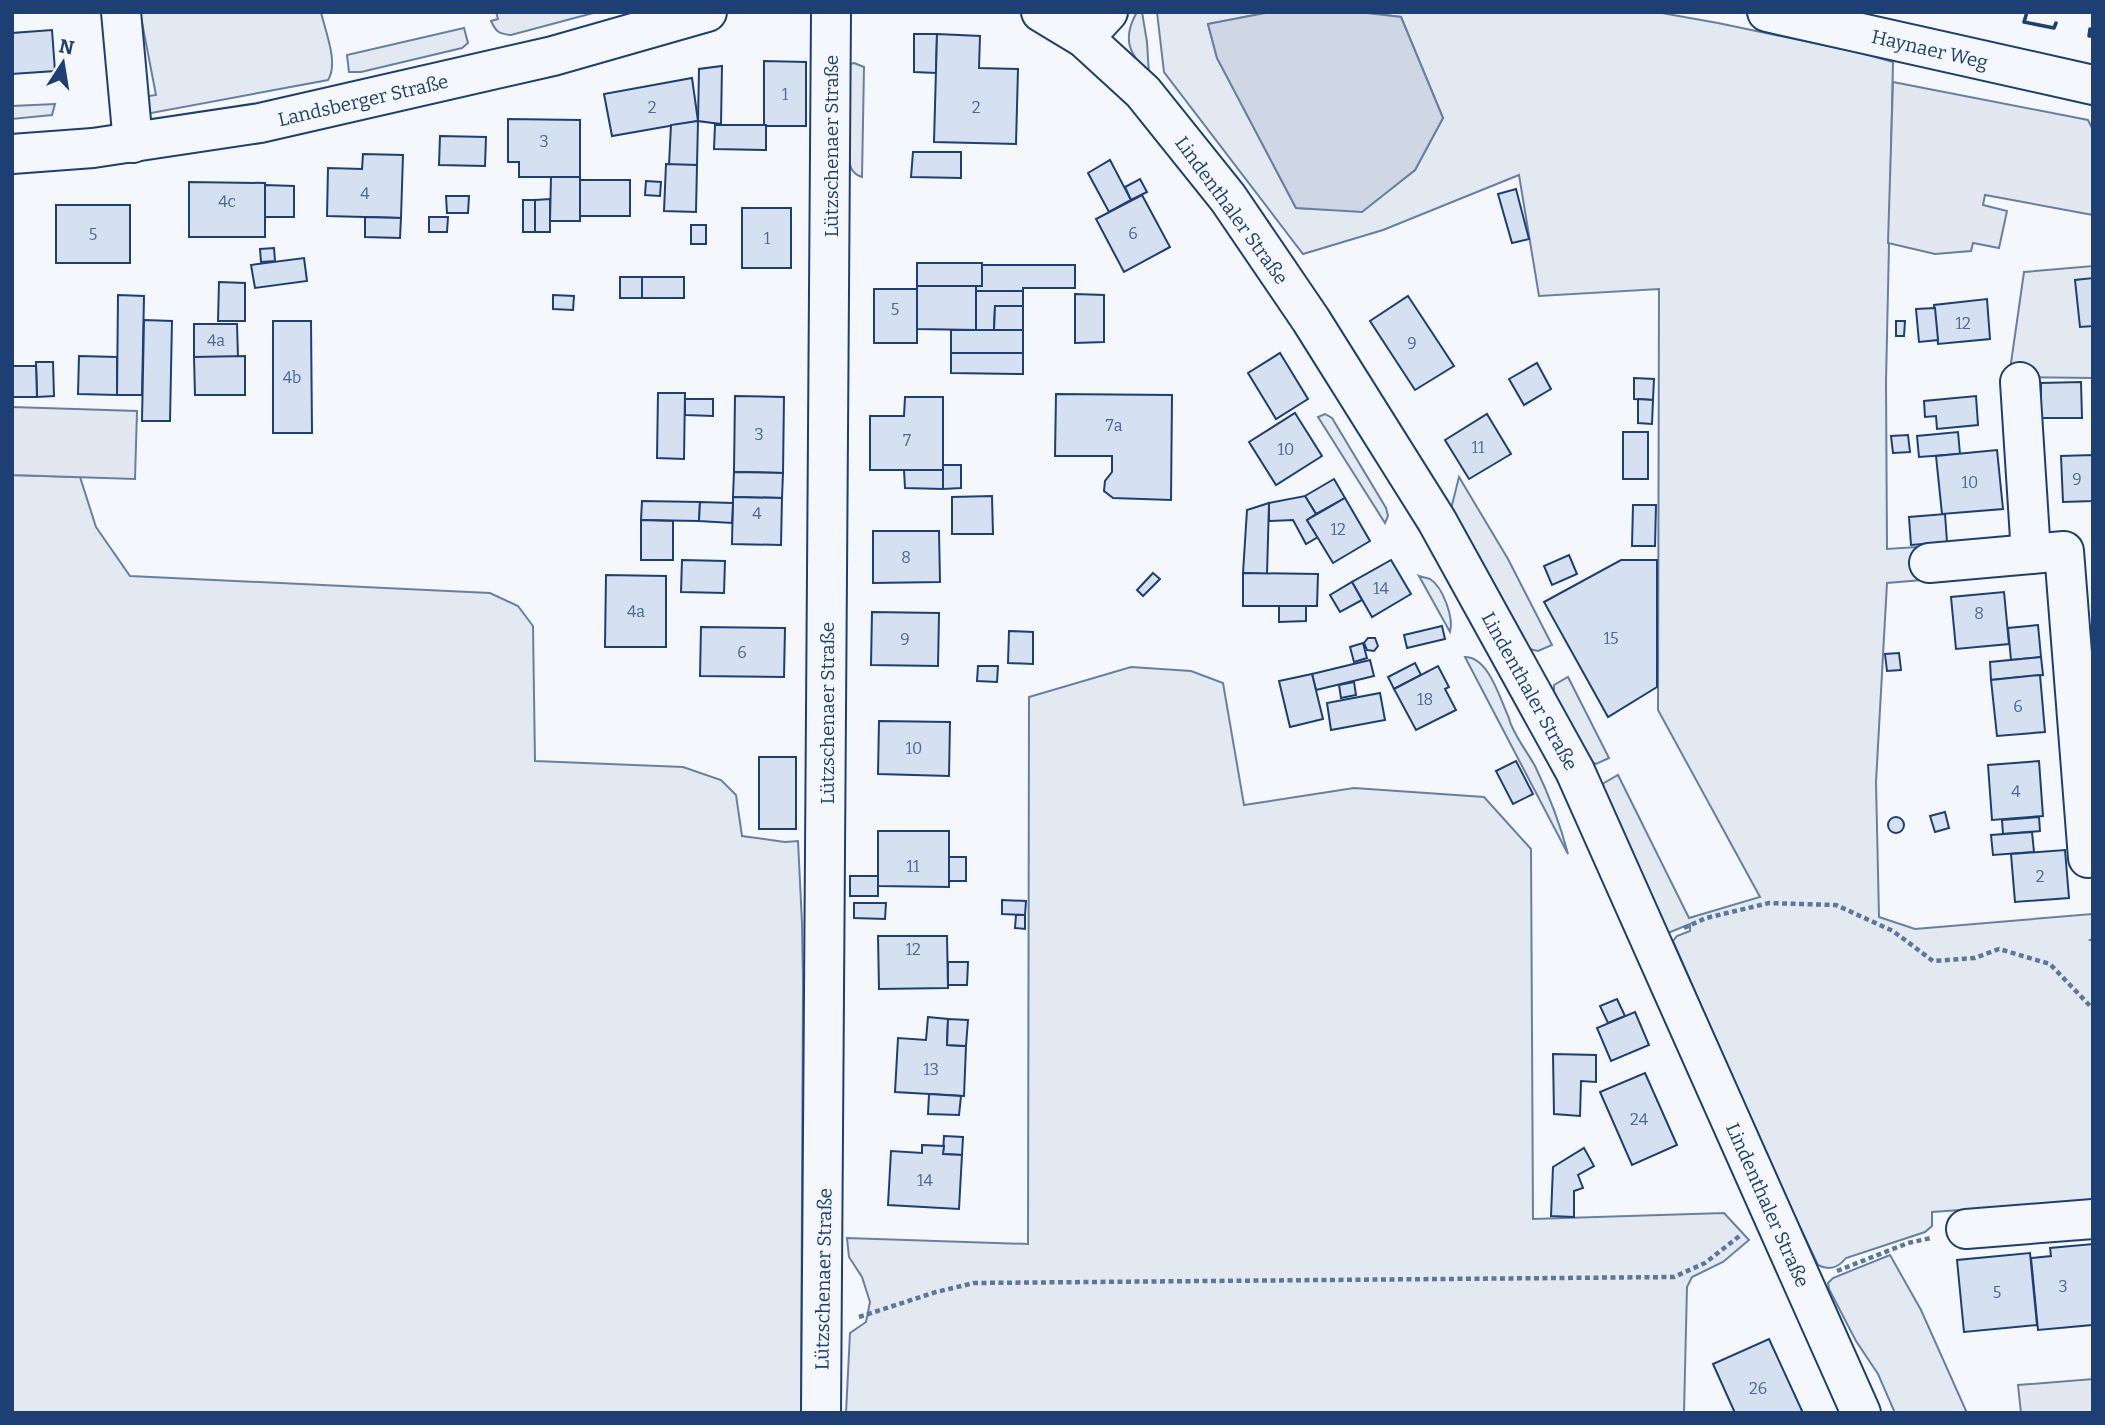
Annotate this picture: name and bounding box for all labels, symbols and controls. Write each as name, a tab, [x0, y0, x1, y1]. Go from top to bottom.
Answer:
street label: Haynaer Weg	[1869, 25, 1991, 74]
north arrow	[28, 28, 98, 98]
text: N	[57, 34, 76, 60]
street label: Lützschenaer Straße	[820, 55, 843, 237]
street label: Landsberger Straße	[276, 70, 451, 131]
house number: 1	[782, 85, 789, 104]
house number: 2	[648, 98, 656, 117]
house number: 2	[972, 98, 980, 117]
house number: 3	[539, 132, 549, 151]
street label: Lindenthaler Straße	[1170, 132, 1293, 289]
house number: 4	[360, 184, 370, 203]
house number: 4c	[218, 192, 236, 211]
house number: 6	[1128, 224, 1138, 243]
house number: 5	[89, 225, 97, 244]
house number: 1	[764, 229, 771, 248]
house number: 5	[891, 300, 899, 319]
house number: 12	[1955, 314, 1971, 333]
house number: 4a	[207, 331, 225, 350]
house number: 9	[1407, 334, 1417, 353]
house number: 4b	[283, 368, 301, 387]
house number: 7a	[1106, 416, 1123, 435]
house number: 3	[754, 425, 764, 444]
house number: 7	[903, 431, 911, 450]
house number: 11	[1472, 438, 1485, 457]
house number: 10	[1278, 440, 1294, 459]
house number: 9	[2072, 470, 2082, 489]
house number: 10	[1962, 473, 1978, 492]
house number: 4	[752, 504, 762, 523]
house number: 12	[1330, 520, 1346, 539]
house number: 8	[901, 548, 911, 567]
house number: 14	[1373, 579, 1390, 598]
house number: 4a	[627, 602, 645, 621]
house number: 8	[1974, 604, 1984, 623]
street label: Lindenthaler Straße	[1477, 608, 1583, 774]
street label: Lützschenaer Straße	[816, 622, 839, 804]
house number: 15	[1603, 629, 1619, 648]
house number: 9	[900, 630, 910, 649]
house number: 6	[737, 643, 747, 662]
house number: 18	[1417, 690, 1433, 709]
house number: 6	[2013, 697, 2023, 716]
house number: 10	[906, 739, 922, 758]
house number: 4	[2011, 782, 2021, 801]
house number: 11	[907, 857, 920, 876]
house number: 2	[2036, 867, 2044, 886]
house number: 12	[905, 940, 921, 959]
house number: 13	[923, 1060, 939, 1079]
house number: 24	[1630, 1110, 1649, 1129]
street label: Lindenthaler Straße	[1721, 1120, 1814, 1291]
house number: 14	[917, 1171, 934, 1190]
street label: Lützschenaer Straße	[810, 1188, 837, 1370]
house number: 3	[2058, 1277, 2068, 1296]
house number: 5	[1993, 1283, 2001, 1302]
house number: 26	[1749, 1379, 1767, 1398]

